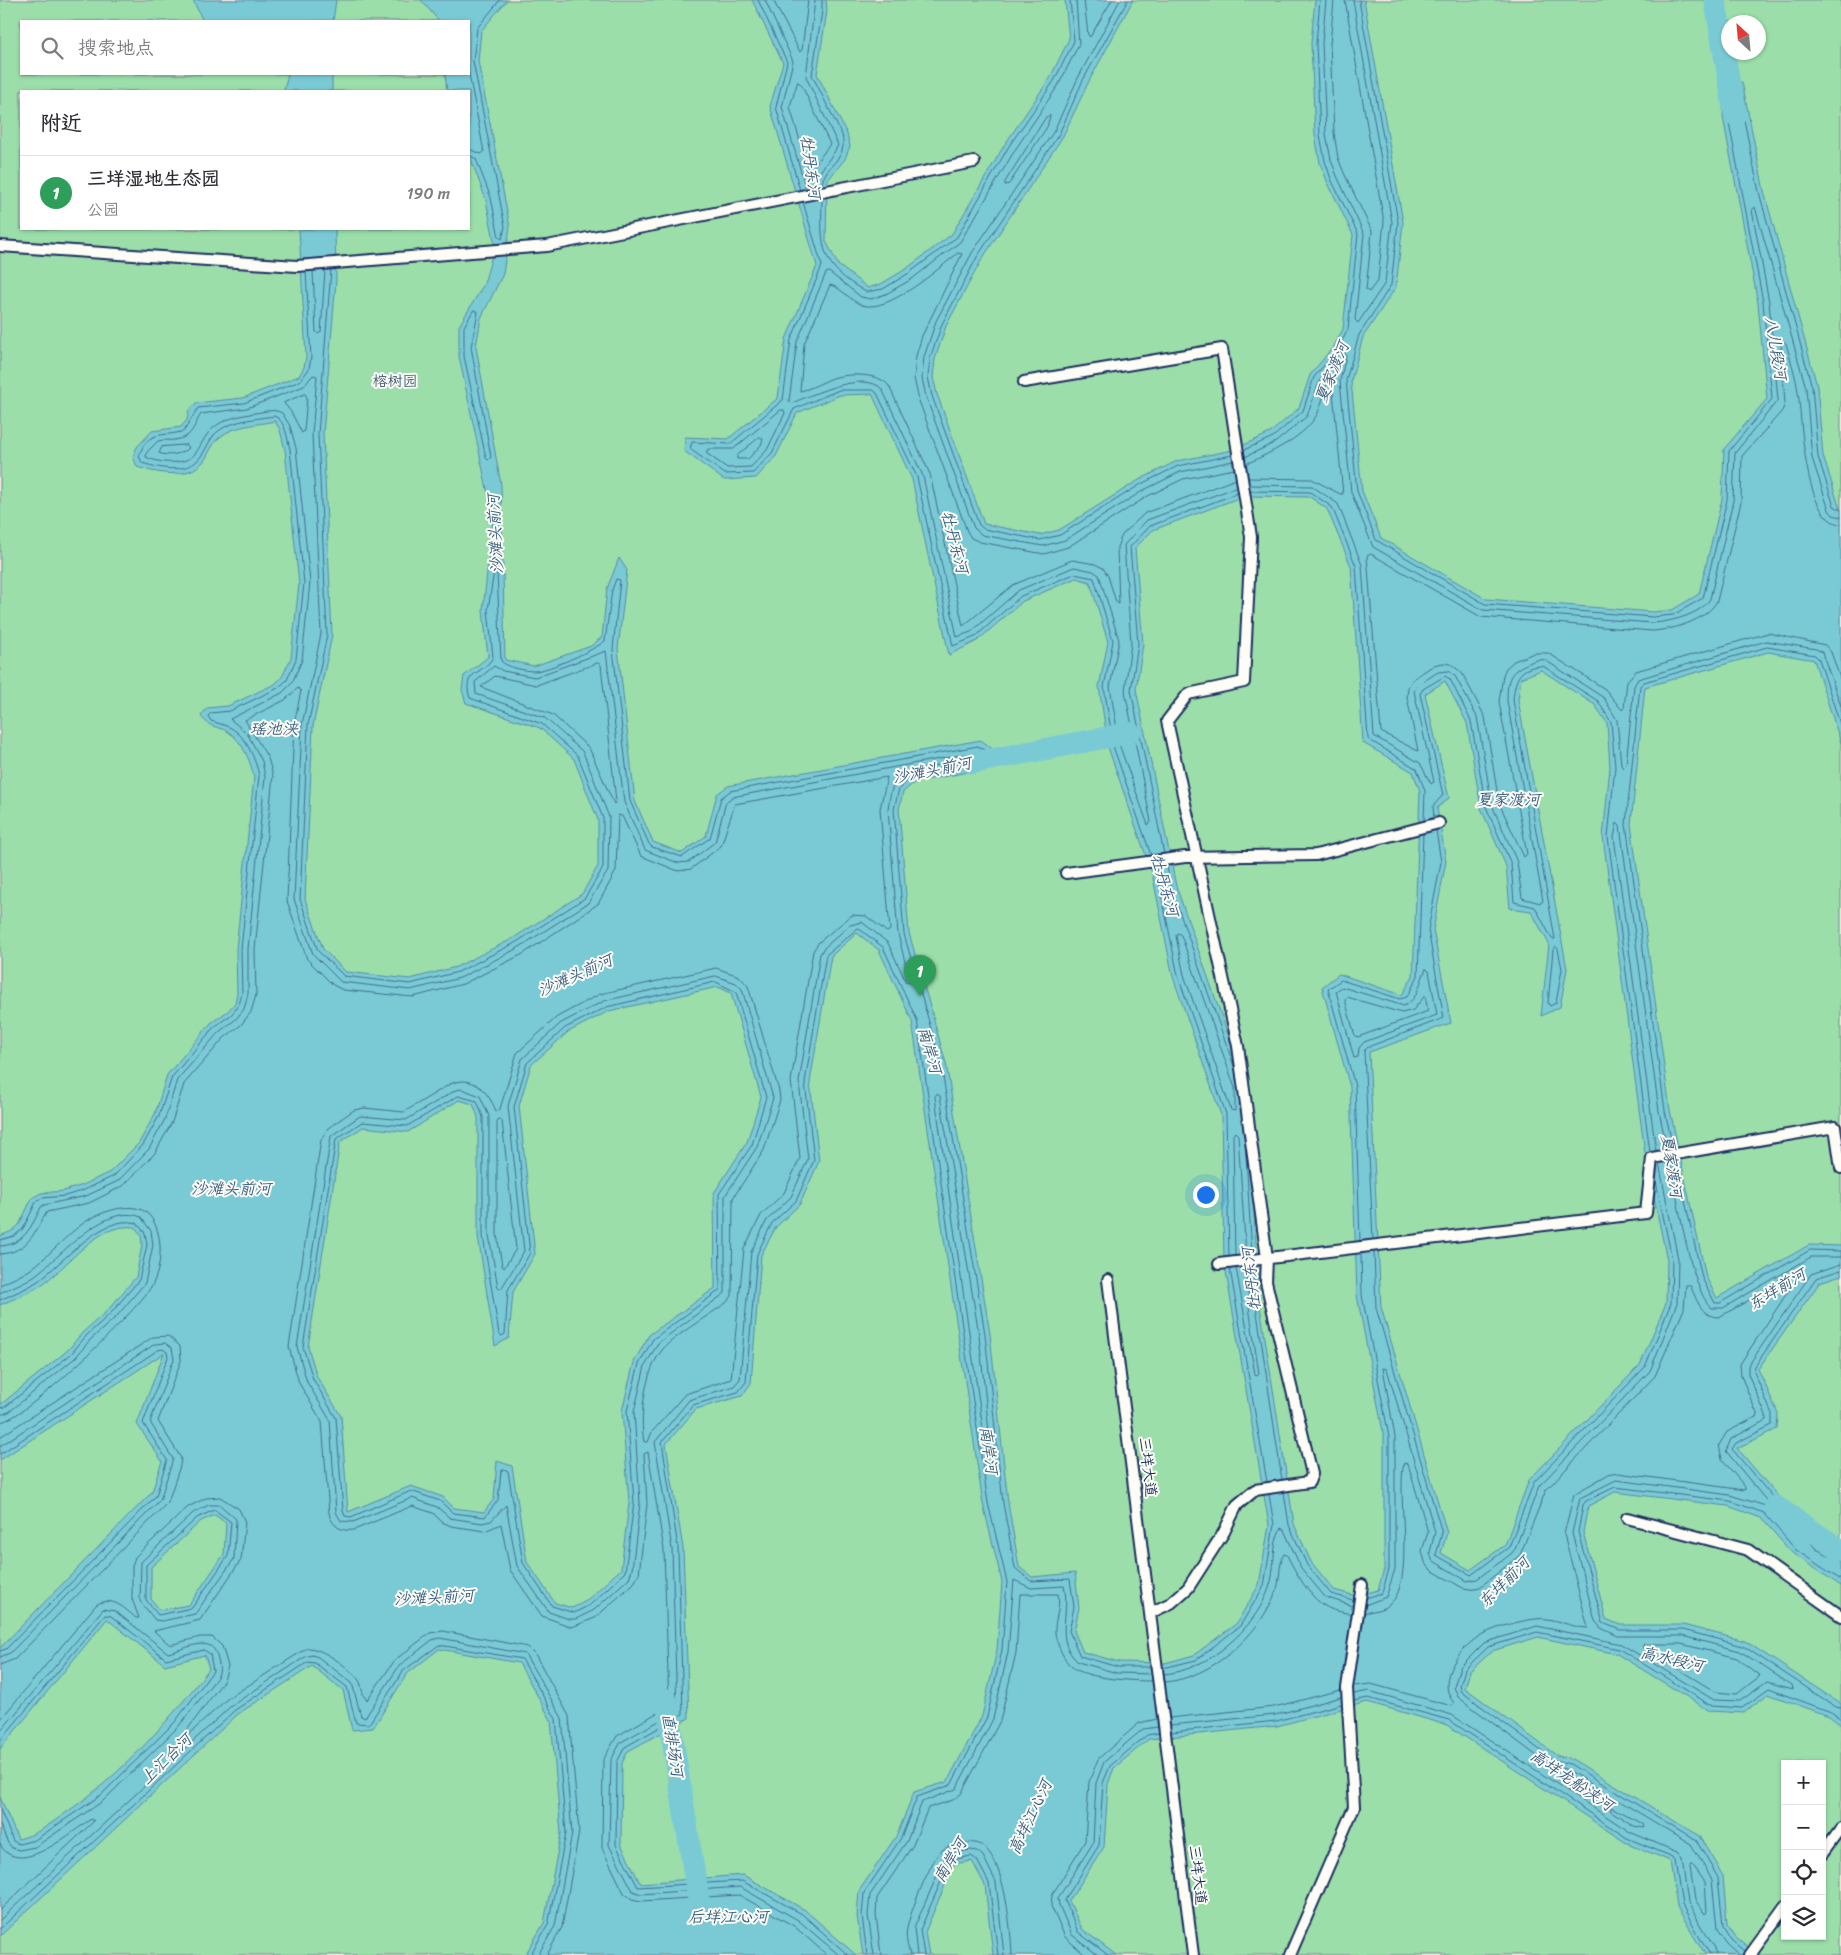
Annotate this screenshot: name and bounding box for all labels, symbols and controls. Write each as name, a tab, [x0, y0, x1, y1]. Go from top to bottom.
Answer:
north arrow	[1721, 15, 1766, 60]
search box	[20, 20, 470, 75]
text: 搜索地点	[78, 31, 154, 64]
icon: search	[38, 34, 66, 62]
text: 附近	[40, 104, 82, 142]
water label: 牡丹东河	[792, 133, 830, 204]
text: 三垟湿地生态园	[87, 162, 220, 195]
text: 1	[53, 179, 59, 208]
text: 190 m	[407, 179, 450, 208]
text: 公园	[87, 195, 119, 224]
water label: 八儿段河	[1756, 314, 1796, 385]
water label: 夏家渡河	[1307, 334, 1359, 407]
park label: 榕树园	[372, 368, 418, 394]
water label: 沙滩头前河	[478, 490, 512, 575]
water label: 牡丹东河	[933, 507, 978, 580]
water label: 瑶池浃	[250, 714, 299, 743]
water label: 沙滩头前河	[890, 748, 977, 792]
water label: 夏家渡河	[1476, 785, 1543, 814]
water label: 牡丹东河	[1142, 850, 1189, 923]
water label: 沙滩头前河	[533, 944, 620, 1005]
pin: 1	[904, 955, 936, 996]
water label: 南岸河	[909, 1023, 951, 1080]
water label: 夏家渡河	[1653, 1132, 1692, 1203]
water label: 沙滩头前河	[191, 1174, 274, 1203]
your location	[1193, 1182, 1219, 1208]
water label: 牡丹东河	[1232, 1243, 1269, 1313]
water label: 东垟前河	[1742, 1259, 1814, 1318]
water label: 南岸河	[971, 1424, 1007, 1479]
street label: 三垟大道	[1131, 1436, 1165, 1498]
water label: 东垟前河	[1471, 1547, 1539, 1615]
water label: 沙滩头前河	[393, 1580, 478, 1614]
water label: 高水段河	[1638, 1638, 1709, 1681]
water label: 直排场河	[654, 1711, 693, 1782]
water label: 上汇合河	[133, 1724, 201, 1792]
water label: 高垟龙船浃河	[1524, 1741, 1622, 1821]
map controls	[1781, 1760, 1826, 1940]
button: +	[1781, 1760, 1826, 1805]
water label: 高垟江心河	[1000, 1772, 1061, 1859]
button: −	[1781, 1805, 1826, 1850]
water label: 南岸河	[925, 1829, 976, 1888]
street label: 三垟大道	[1181, 1844, 1215, 1906]
button: locate	[1781, 1850, 1826, 1895]
button: layers	[1781, 1895, 1826, 1940]
water label: 后垟江心河	[688, 1902, 771, 1931]

